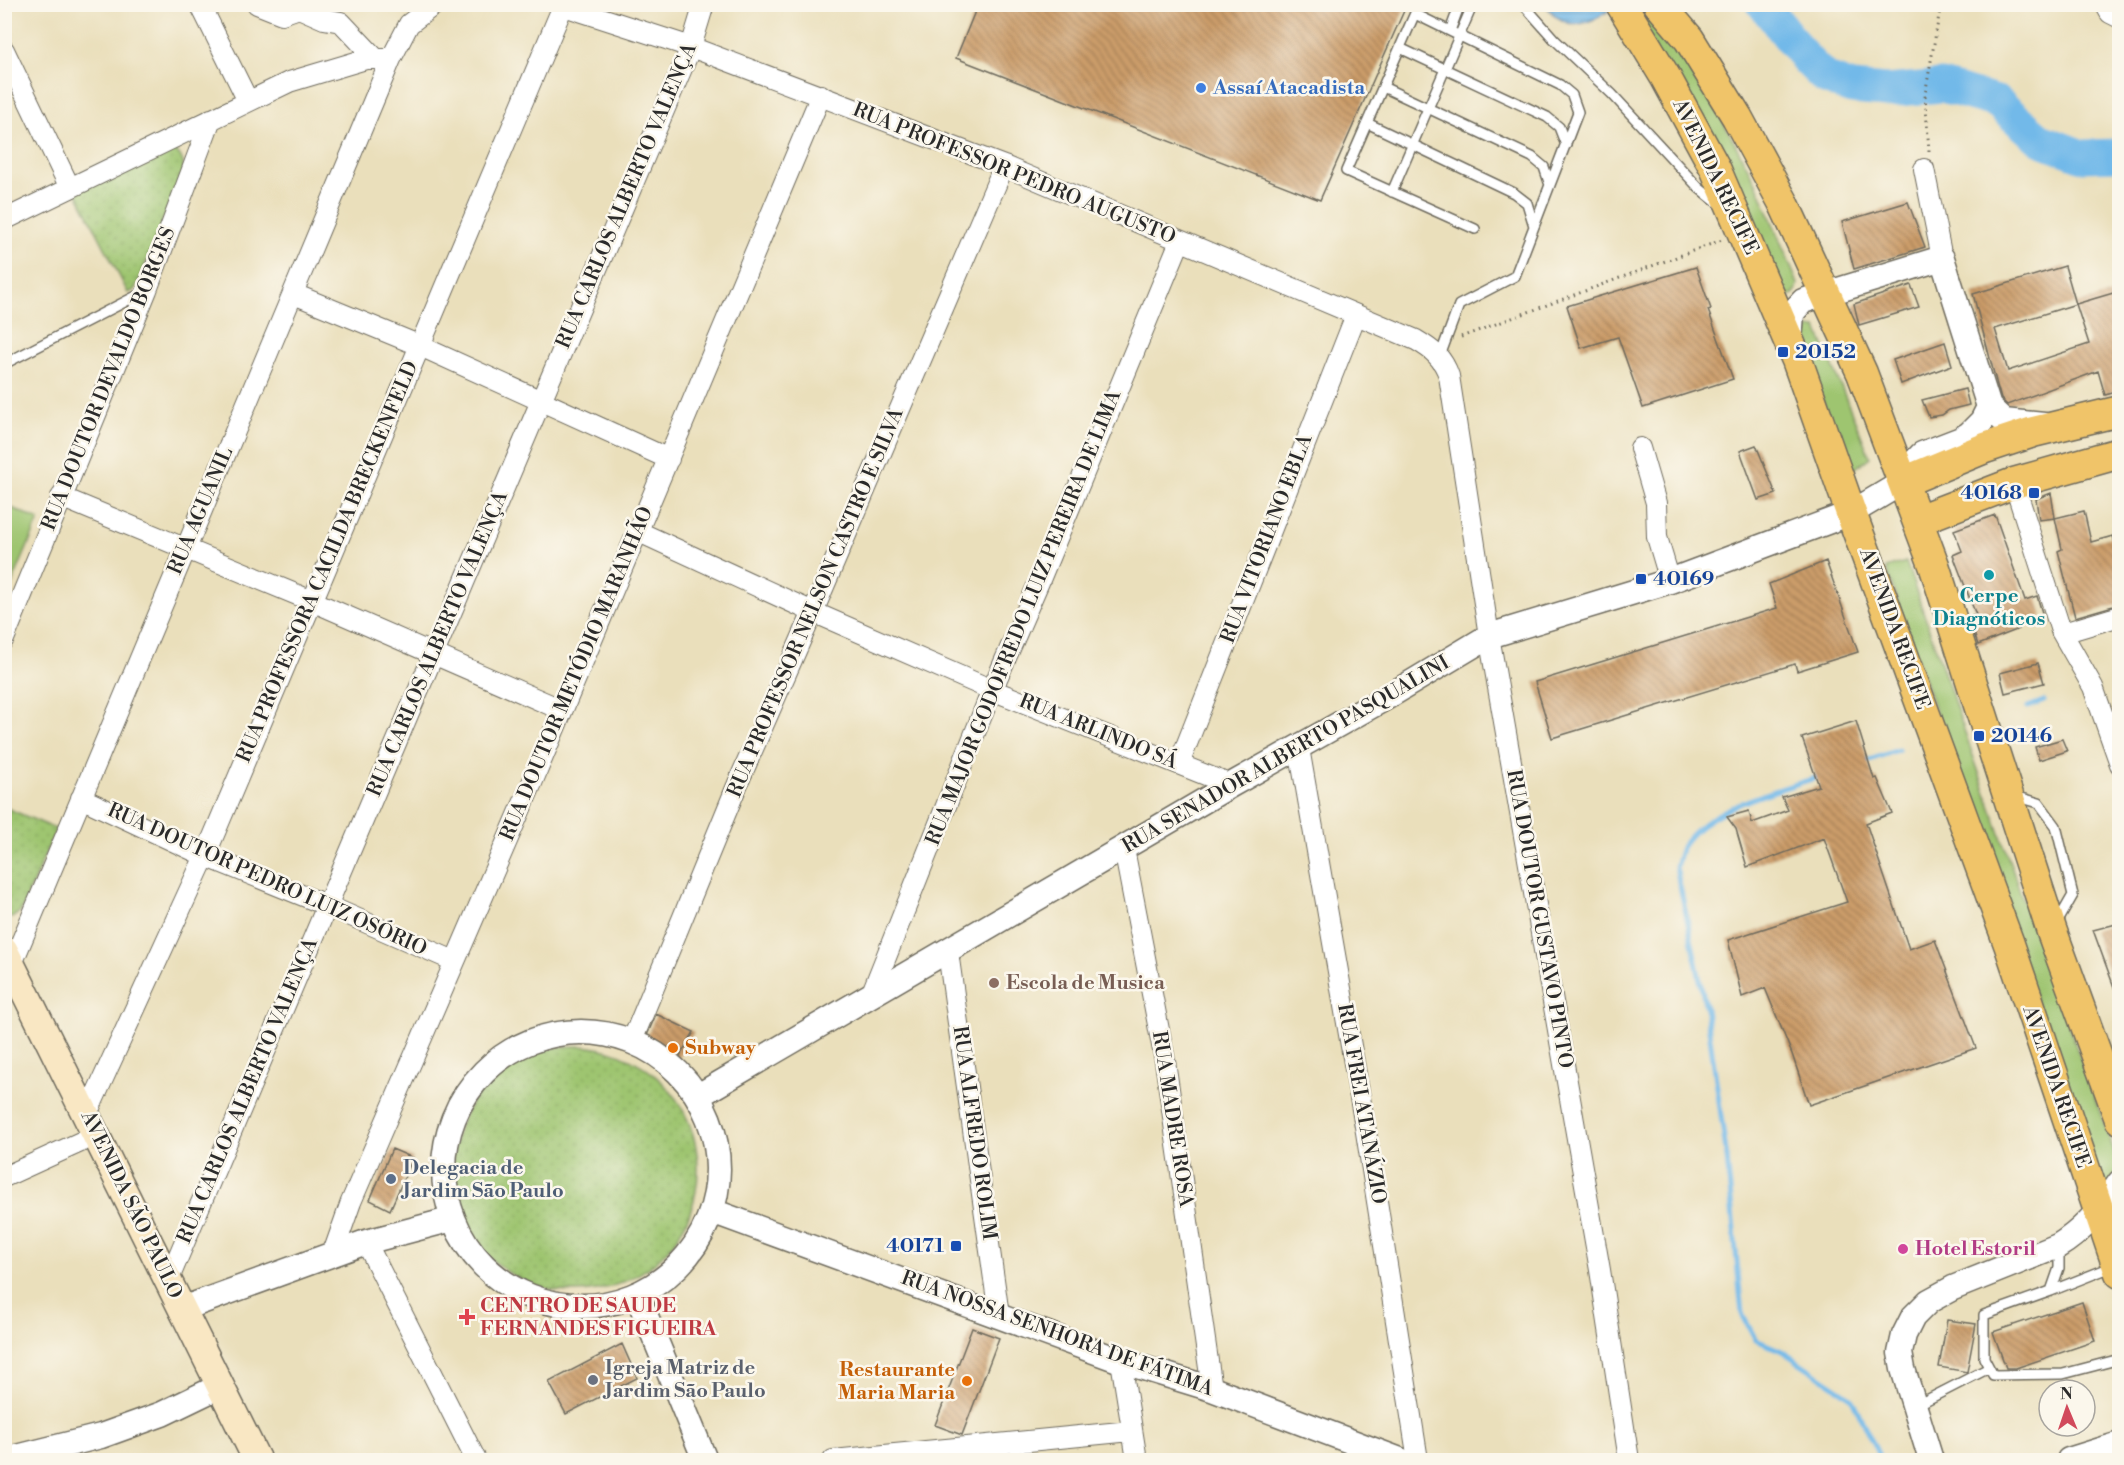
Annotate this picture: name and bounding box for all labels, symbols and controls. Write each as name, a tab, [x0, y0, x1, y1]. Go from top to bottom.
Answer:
street label: RUA CARLOS ALBERTO VALENÇA	[551, 38, 703, 352]
place label: Assaí Atacadista	[1212, 76, 1365, 101]
marker: Assaí Atacadista	[1194, 81, 1208, 95]
street label: AVENIDA RECIFE	[1666, 94, 1764, 259]
street label: RUA PROFESSOR PEDRO AUGUSTO	[849, 98, 1179, 250]
street label: RUA DOUTOR DEVALDO BORGES	[37, 224, 181, 534]
place label: 20152	[1795, 340, 1856, 365]
marker: 20152	[1776, 345, 1790, 359]
street label: RUA PROFESSORA CACILDA BRECKENFELD	[232, 357, 424, 767]
street label: RUA MAJOR GODOFREDO LUIZ PEREIRA DE LIMA	[921, 386, 1128, 849]
street label: RUA PROFESSOR NELSON CASTRO E SILVA	[722, 403, 910, 801]
street label: RUA VITORIANO EBLA	[1216, 430, 1319, 647]
street label: RUA AGUANIL	[163, 444, 239, 578]
place label: 40168	[1960, 481, 2022, 506]
street label: RUA CARLOS ALBERTO VALENÇA	[362, 486, 514, 800]
marker: 40168	[2027, 486, 2041, 500]
street label: RUA DOUTOR METÓDIO MARANHÃO	[493, 502, 659, 845]
street label: AVENIDA RECIFE	[1853, 544, 1935, 713]
place label: 40169	[1653, 567, 1714, 592]
marker: Cerpe Diagnóticos	[1982, 568, 1996, 582]
marker: 40169	[1634, 572, 1648, 586]
place label: Cerpe Diagnóticos	[1933, 584, 2045, 632]
street label: RUA SENADOR ALBERTO PASQUALINI	[1118, 651, 1454, 859]
street label: RUA ARLINDO SÁ	[1015, 688, 1182, 776]
place label: 20146	[1991, 724, 2053, 749]
marker: 20146	[1972, 729, 1986, 743]
street label: RUA DOUTOR GUSTAVO PINTO	[1500, 768, 1578, 1070]
street label: RUA DOUTOR PEDRO LUIZ OSÓRIO	[103, 797, 431, 962]
street label: RUA CARLOS ALBERTO VALENÇA	[172, 933, 324, 1247]
place label: Escola de Musica	[1006, 971, 1165, 996]
marker: Escola de Musica	[987, 976, 1001, 990]
street label: RUA FREI ATANÁZIO	[1331, 1002, 1392, 1206]
street label: AVENIDA RECIFE	[2016, 1002, 2096, 1171]
street label: RUA ALFREDO ROLIM	[947, 1024, 1001, 1242]
street label: RUA MADRE ROSA	[1146, 1029, 1198, 1210]
place label: Subway	[685, 1036, 757, 1061]
marker: Subway	[666, 1041, 680, 1055]
street label: AVENIDA SÃO PAULO	[74, 1105, 189, 1303]
place label: Delegacia de Jardim São Paulo	[400, 1156, 564, 1204]
marker: Delegacia de Jardim São Paulo	[384, 1172, 398, 1186]
place label: 40171	[886, 1234, 944, 1259]
place label: Hotel Estoril	[1915, 1237, 2036, 1262]
marker: 40171	[949, 1239, 963, 1253]
marker: Hotel Estoril	[1896, 1242, 1910, 1256]
street label: RUA NOSSA SENHORA DE FÁTIMA	[897, 1265, 1218, 1403]
place label: CENTRO DE SAUDE FERNANDES FIGUEIRA	[480, 1294, 717, 1342]
marker: CENTRO DE SAUDE FERNANDES FIGUEIRA	[458, 1308, 476, 1326]
place label: Igreja Matriz de Jardim São Paulo	[602, 1356, 766, 1404]
place label: Restaurante Maria Maria	[838, 1358, 955, 1406]
marker: Igreja Matriz de Jardim São Paulo	[586, 1373, 600, 1387]
marker: Restaurante Maria Maria	[960, 1374, 974, 1388]
north arrow	[2037, 1378, 2097, 1438]
text: N	[2060, 1384, 2074, 1404]

